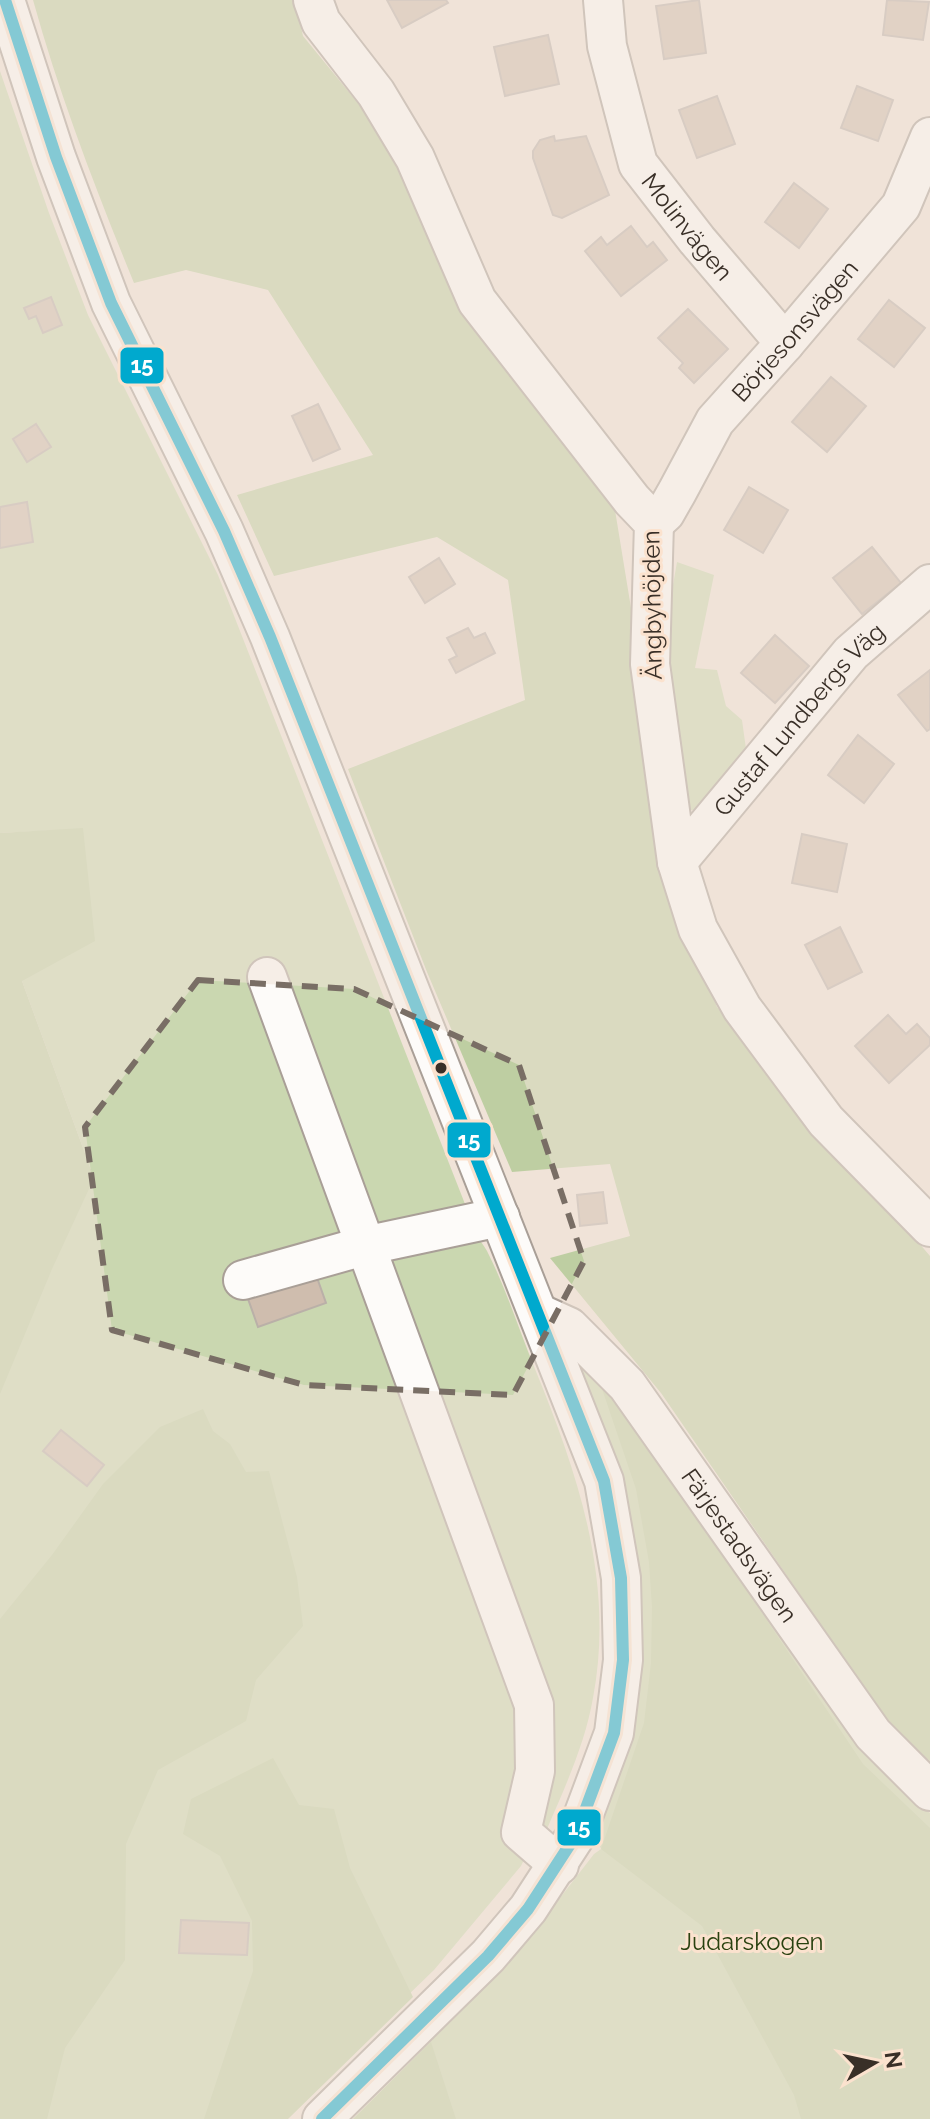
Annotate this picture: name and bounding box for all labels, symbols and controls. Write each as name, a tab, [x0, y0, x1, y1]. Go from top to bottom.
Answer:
street label: Molinvägen	[636, 167, 739, 286]
street label: Börjesonsvägen	[725, 254, 864, 407]
line badge: 15	[119, 346, 165, 385]
text: 15	[130, 352, 154, 378]
street label: Ängbyhöjden	[636, 530, 668, 680]
street label: Gustaf Lundbergs Väg	[707, 616, 890, 822]
unlabelled marker	[433, 1060, 449, 1076]
line badge: 15	[446, 1121, 492, 1159]
text: 15	[457, 1127, 481, 1153]
street label: Färjestadsvägen	[676, 1463, 804, 1628]
line badge: 15	[556, 1808, 602, 1847]
text: 15	[567, 1814, 591, 1840]
park label: Judarskogen	[681, 1927, 823, 1956]
north arrow	[834, 2023, 914, 2103]
text: N	[880, 2050, 908, 2070]

